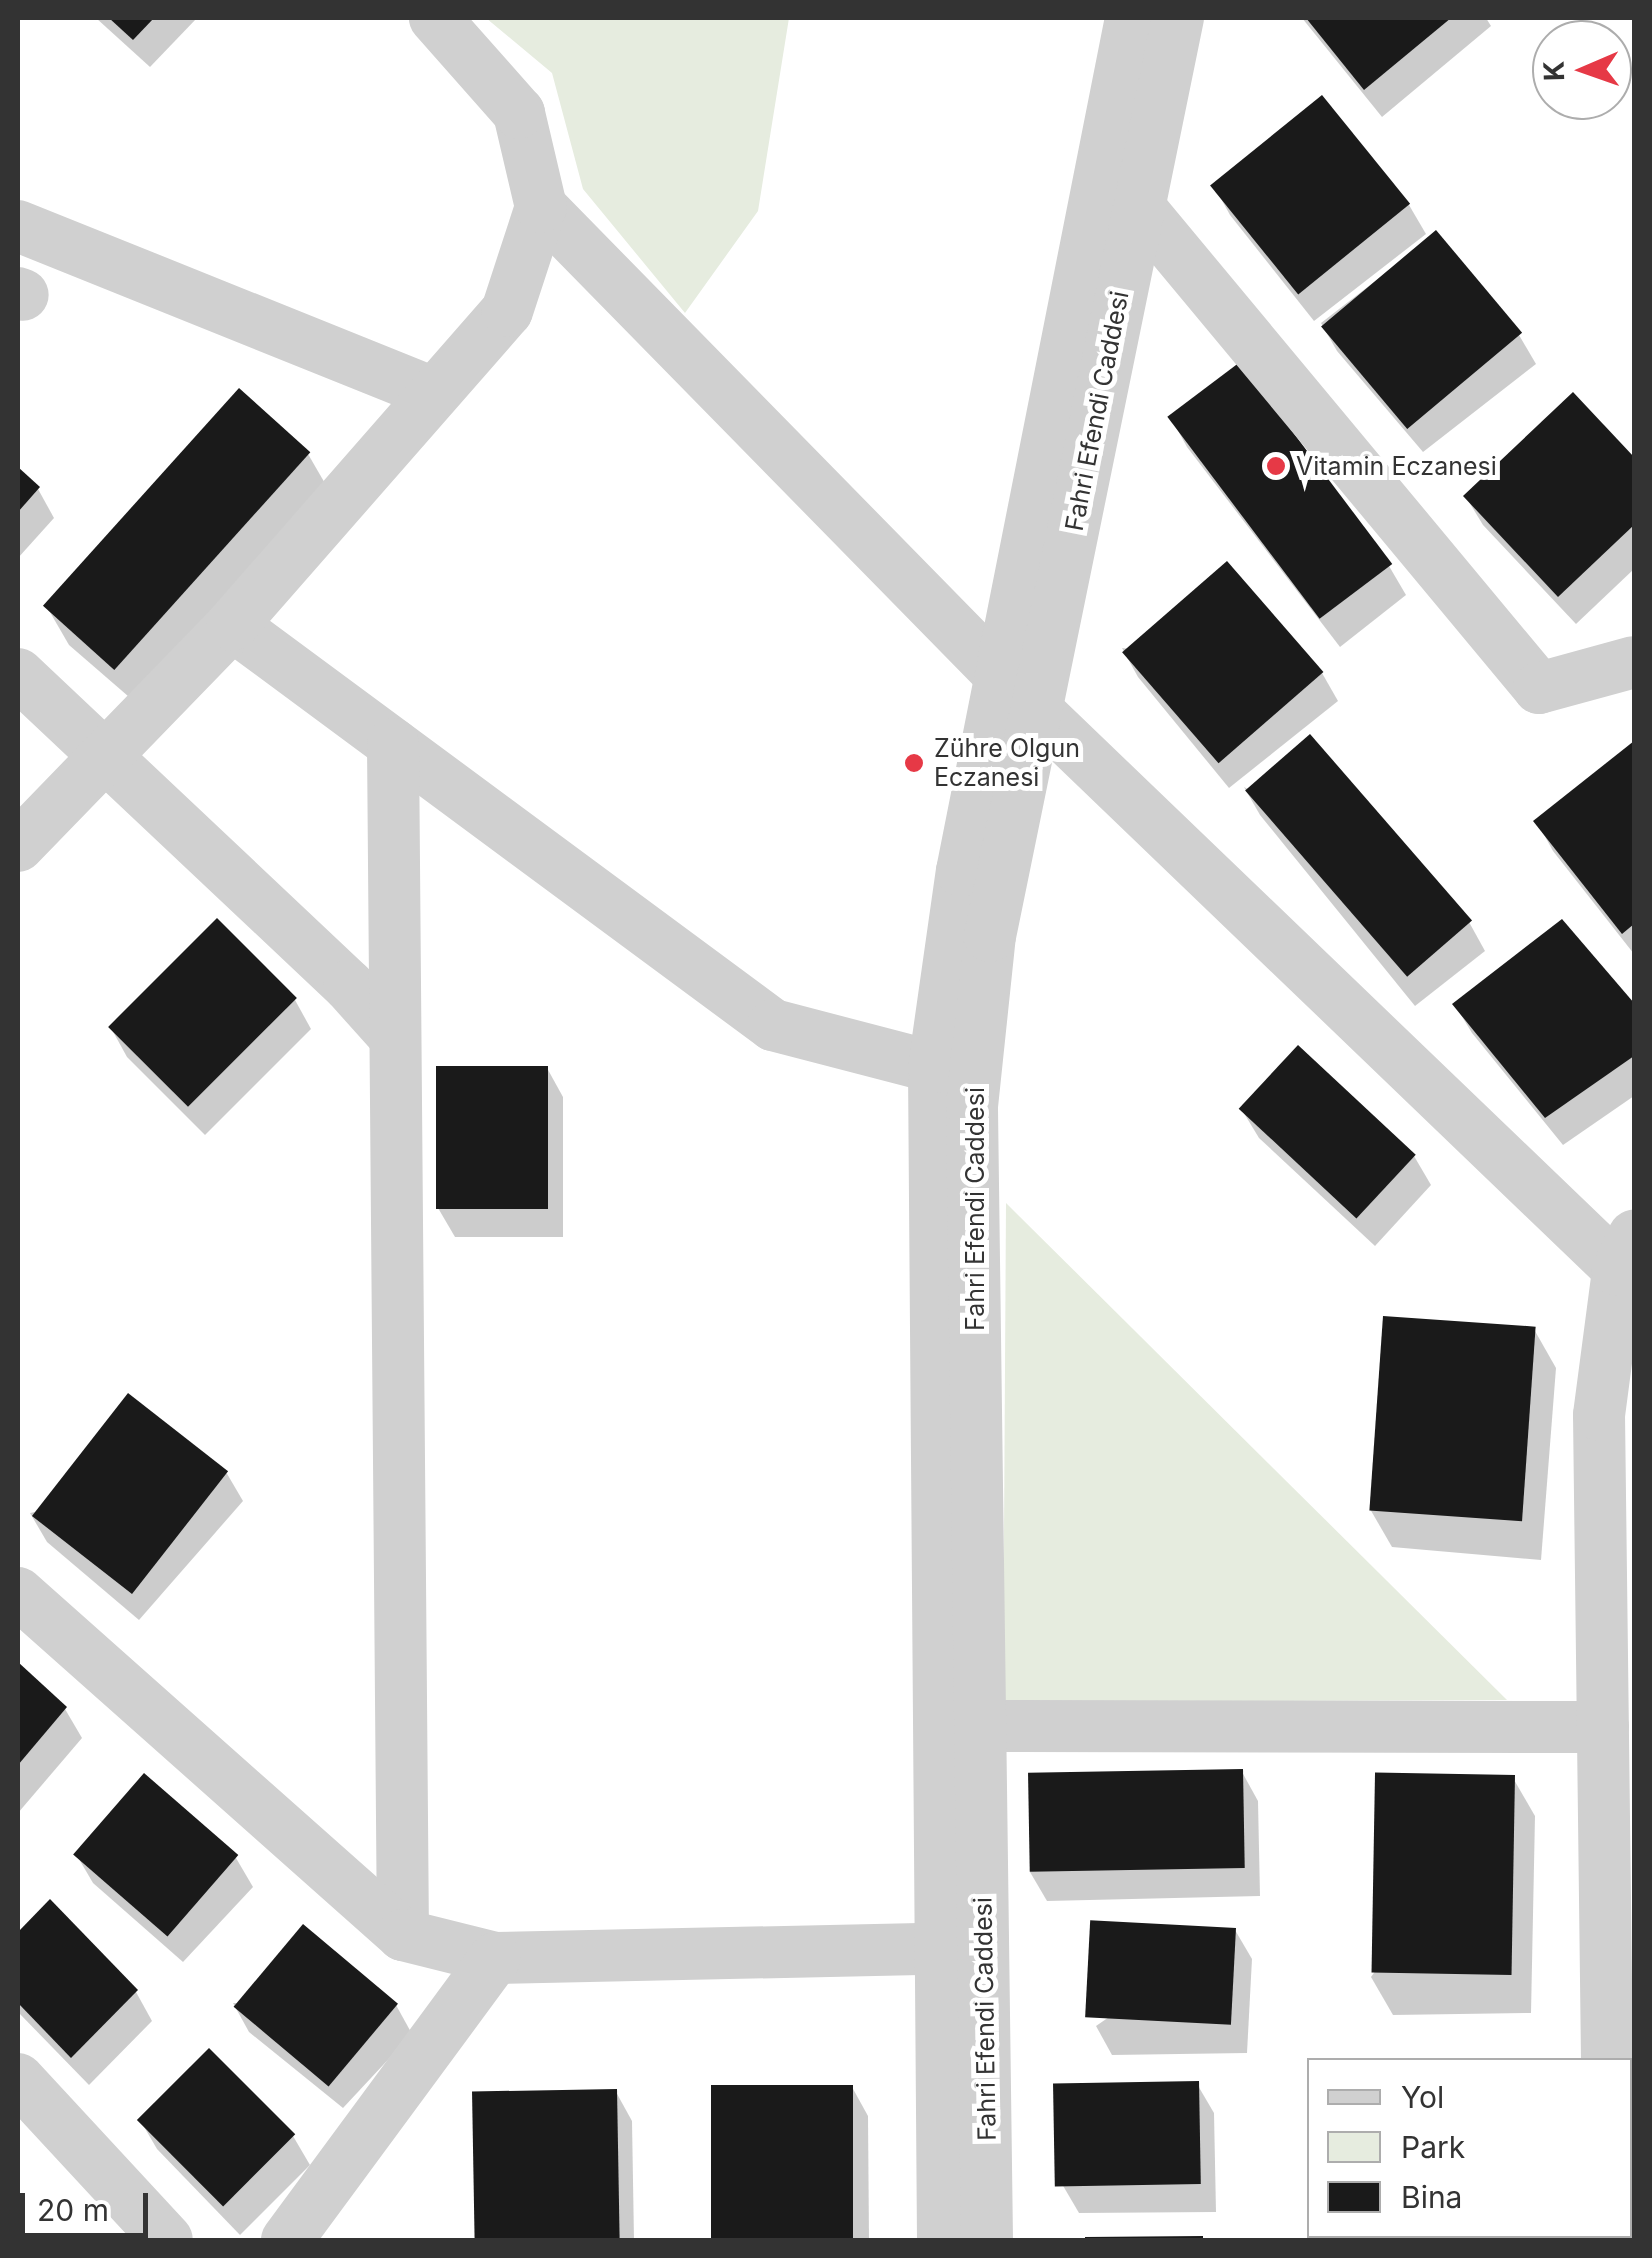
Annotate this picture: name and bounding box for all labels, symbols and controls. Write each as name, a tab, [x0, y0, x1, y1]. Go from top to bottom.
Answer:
north arrow	[1532, 20, 1632, 120]
text: K	[1537, 60, 1571, 82]
street label: Fahri Efendi Caddesi	[1059, 288, 1135, 534]
place label: Vitamin Eczanesi	[1296, 451, 1497, 481]
marker: Vitamin Eczanesi	[1265, 455, 1287, 477]
place label: Zühre Olgun Eczanesi	[934, 734, 1080, 793]
marker: Zühre Olgun Eczanesi	[903, 752, 925, 774]
street label: Fahri Efendi Caddesi	[960, 1087, 990, 1331]
street label: Fahri Efendi Caddesi	[968, 1897, 1002, 2141]
legend	[1307, 2058, 1632, 2238]
text: Yol	[1401, 2079, 1444, 2115]
text: Park	[1401, 2129, 1465, 2165]
scale bar	[25, 2173, 152, 2235]
text: Bina	[1401, 2179, 1462, 2215]
text: 20 m	[37, 2192, 109, 2228]

